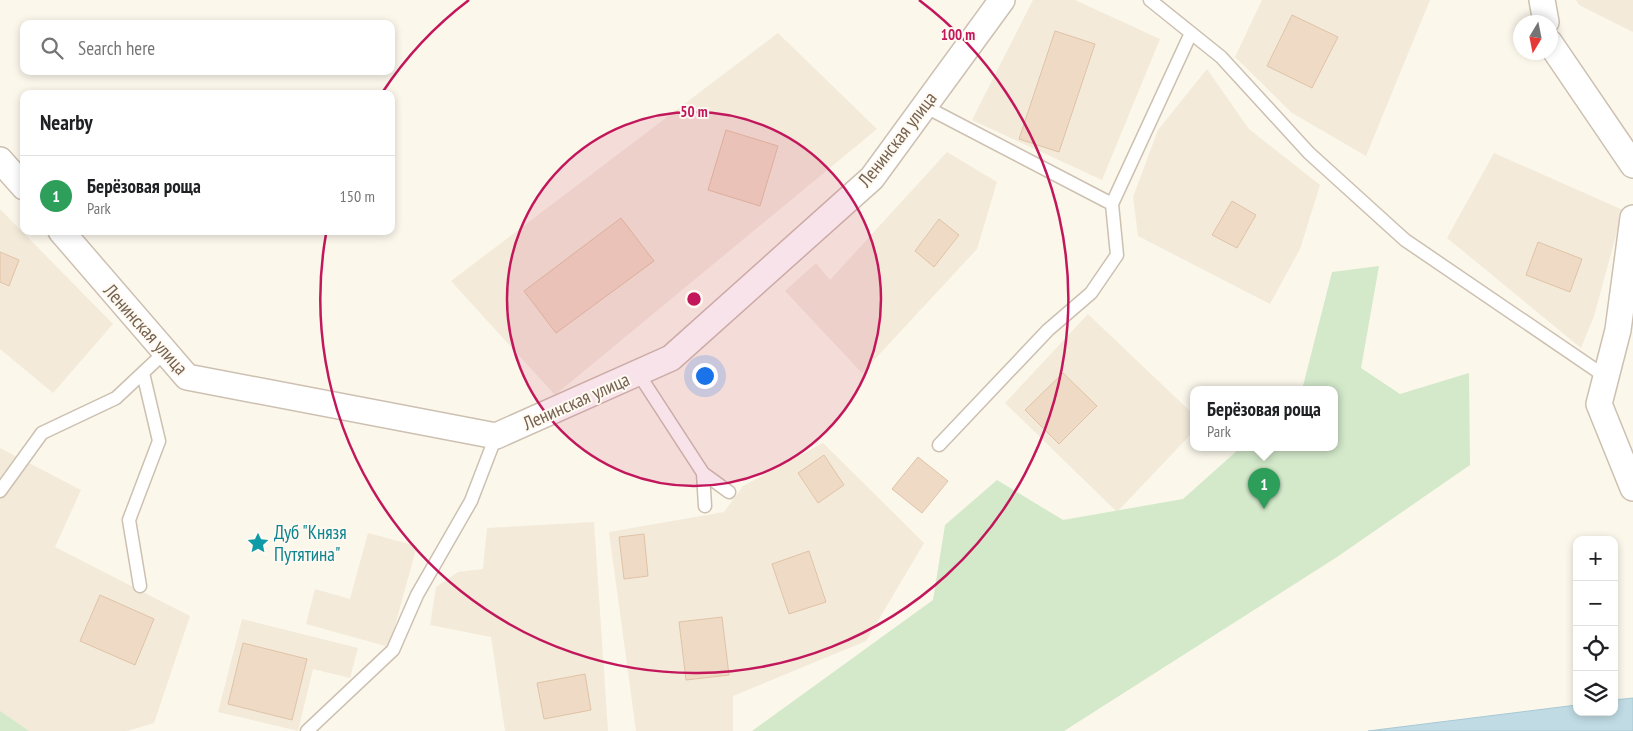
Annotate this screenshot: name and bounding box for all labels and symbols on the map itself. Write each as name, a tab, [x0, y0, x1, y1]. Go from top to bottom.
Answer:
north arrow	[1513, 15, 1558, 60]
text: 100 m	[941, 25, 975, 44]
street label: Ленинская улица	[852, 87, 942, 192]
text: 50 m	[680, 102, 708, 121]
street label: Ленинская улица	[98, 278, 193, 379]
centre of rings	[685, 290, 703, 308]
your location	[692, 363, 718, 389]
street label: Ленинская улица	[518, 367, 633, 436]
pin: 1	[1248, 468, 1280, 509]
place label: Дуб "Князя Путятина"	[274, 520, 347, 566]
place icon: Дуб "Князя Путятина"	[245, 530, 271, 556]

